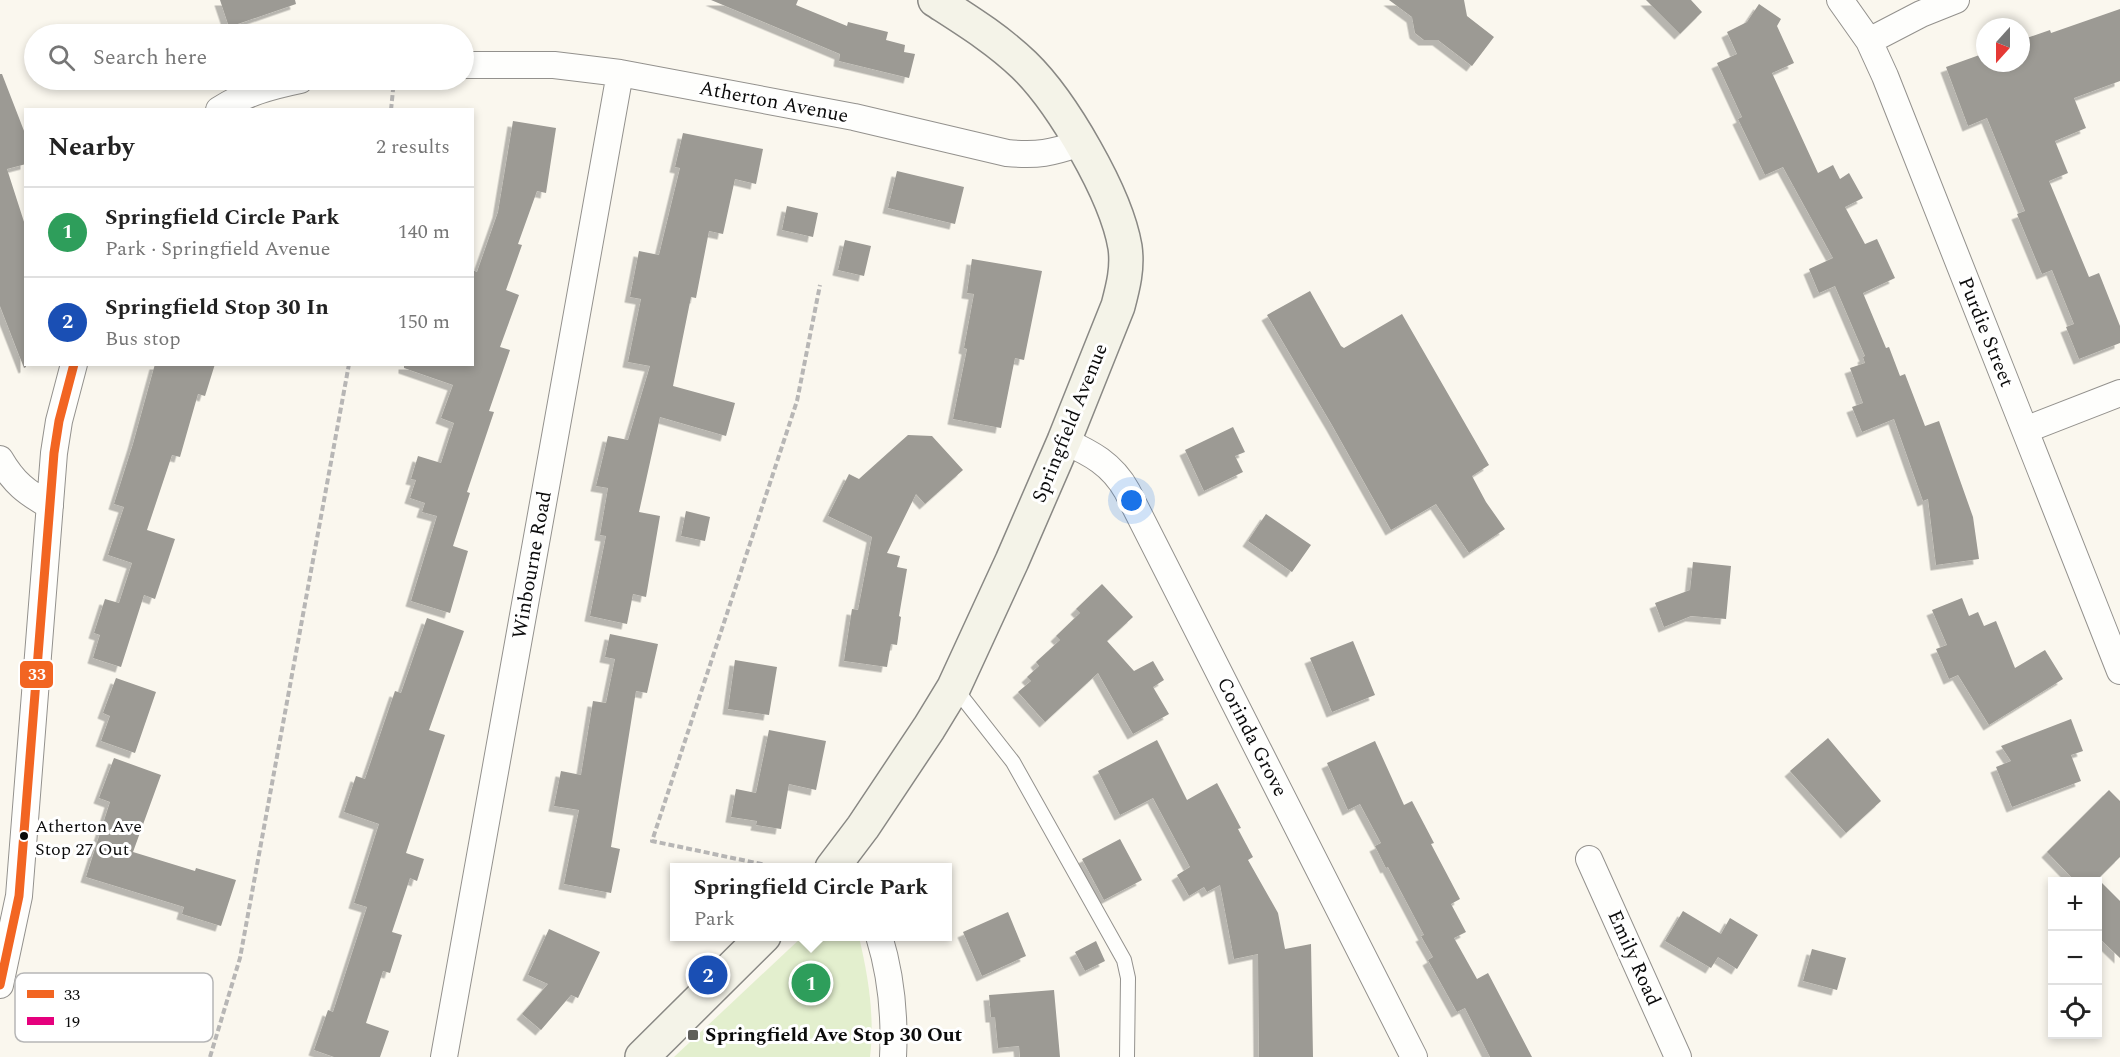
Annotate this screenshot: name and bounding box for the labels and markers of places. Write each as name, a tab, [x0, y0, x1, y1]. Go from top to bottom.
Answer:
place label: Atherton Ave Stop 27 Out	[35, 813, 142, 863]
marker: Atherton Ave Stop 27 Out	[18, 830, 30, 842]
pin: 2	[688, 952, 728, 998]
pin: 1	[792, 960, 830, 1006]
place label: Springfield Ave Stop 30 Out	[705, 1020, 963, 1050]
marker: Springfield Ave Stop 30 Out	[686, 1028, 700, 1042]

